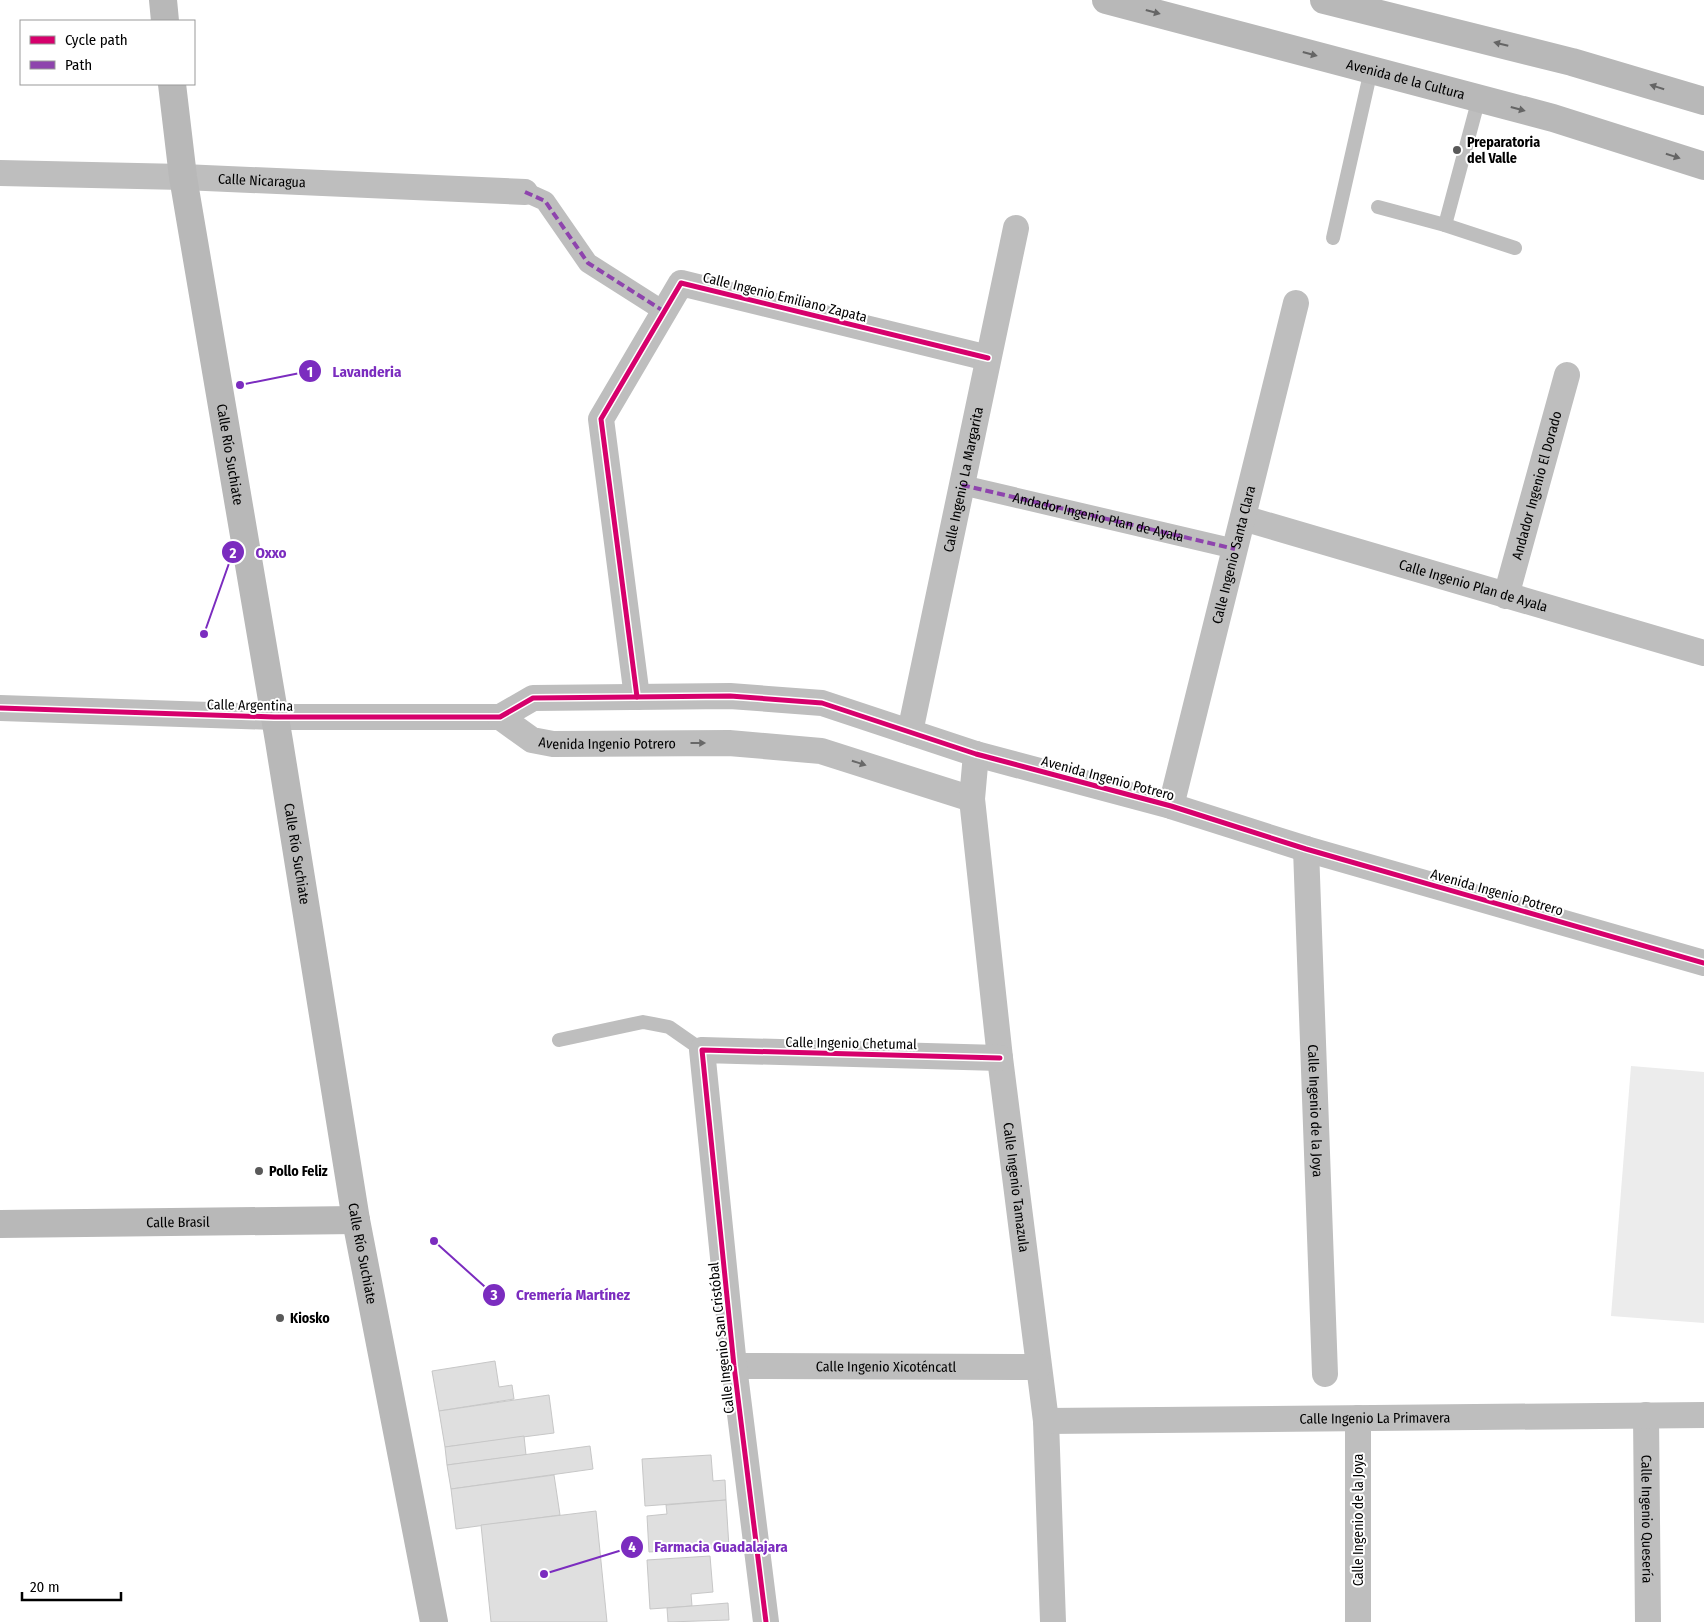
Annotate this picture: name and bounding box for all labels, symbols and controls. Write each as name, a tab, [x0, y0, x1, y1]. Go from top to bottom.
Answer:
one-way arrow	[1145, 9, 1160, 17]
legend	[20, 20, 195, 85]
text: Cycle path	[65, 31, 128, 49]
one-way arrow	[1493, 40, 1508, 48]
one-way arrow	[1303, 50, 1318, 58]
text: Path	[65, 56, 92, 74]
street label: Avenida de la Cultura	[1345, 56, 1467, 103]
one-way arrow	[1650, 83, 1665, 91]
one-way arrow	[1510, 105, 1525, 113]
place label: Preparatoria del Valle	[1467, 134, 1540, 167]
marker: Preparatoria del Valle	[1451, 144, 1463, 156]
one-way arrow	[1666, 153, 1681, 160]
street label: Calle Nicaragua	[218, 171, 306, 191]
street label: Calle Ingenio Emiliano Zapata	[701, 269, 869, 326]
callout: Lavanderia	[298, 356, 411, 386]
text: 1	[307, 363, 313, 381]
text: Lavanderia	[333, 363, 402, 381]
street label: Calle Río Suchiate	[213, 402, 247, 506]
street label: Calle Ingenio La Margarita	[940, 405, 987, 554]
street label: Andador Ingenio El Dorado	[1508, 409, 1566, 561]
street label: Calle Ingenio Santa Clara	[1209, 484, 1259, 626]
street label: Andador Ingenio Plan de Ayala	[1011, 489, 1185, 546]
callout: Oxxo	[220, 537, 297, 567]
text: 2	[229, 544, 237, 562]
text: Oxxo	[255, 544, 287, 562]
street label: Calle Ingenio Plan de Ayala	[1397, 556, 1550, 616]
street label: Calle Argentina	[207, 696, 293, 715]
street label: Avenida Ingenio Potrero	[537, 733, 676, 753]
one-way arrow	[691, 739, 707, 747]
street label: Avenida Ingenio Potrero	[1039, 753, 1176, 804]
one-way arrow	[851, 759, 866, 767]
street label: Calle Río Suchiate	[280, 802, 313, 906]
street label: Avenida Ingenio Potrero	[1429, 865, 1565, 920]
street label: Calle Ingenio Chetumal	[785, 1034, 917, 1053]
street label: Calle Ingenio de la Joya	[1304, 1044, 1326, 1178]
street label: Calle Ingenio Tamazula	[999, 1121, 1033, 1253]
place label: Pollo Feliz	[269, 1163, 328, 1180]
marker: Pollo Feliz	[253, 1165, 265, 1177]
street label: Calle Río Suchiate	[344, 1202, 380, 1306]
street label: Calle Brasil	[146, 1214, 210, 1231]
street label: Calle Ingenio San Cristóbal	[705, 1261, 738, 1415]
callout: Cremería Martínez	[482, 1280, 640, 1310]
text: 3	[489, 1286, 498, 1304]
text: Cremería Martínez	[516, 1286, 631, 1304]
place label: Kiosko	[290, 1310, 330, 1327]
marker: Kiosko	[274, 1312, 286, 1324]
street label: Calle Ingenio Xicoténcatl	[816, 1358, 956, 1376]
street label: Calle Ingenio La Primavera	[1299, 1409, 1451, 1428]
street label: Calle Ingenio de la Joya	[1350, 1454, 1367, 1586]
street label: Calle Ingenio Quesería	[1637, 1455, 1656, 1583]
callout: Farmacia Guadalajara	[620, 1532, 798, 1562]
text: 4	[628, 1538, 636, 1556]
text: Farmacia Guadalajara	[654, 1538, 788, 1556]
scale bar	[22, 1570, 121, 1602]
text: 20 m	[30, 1578, 60, 1596]

